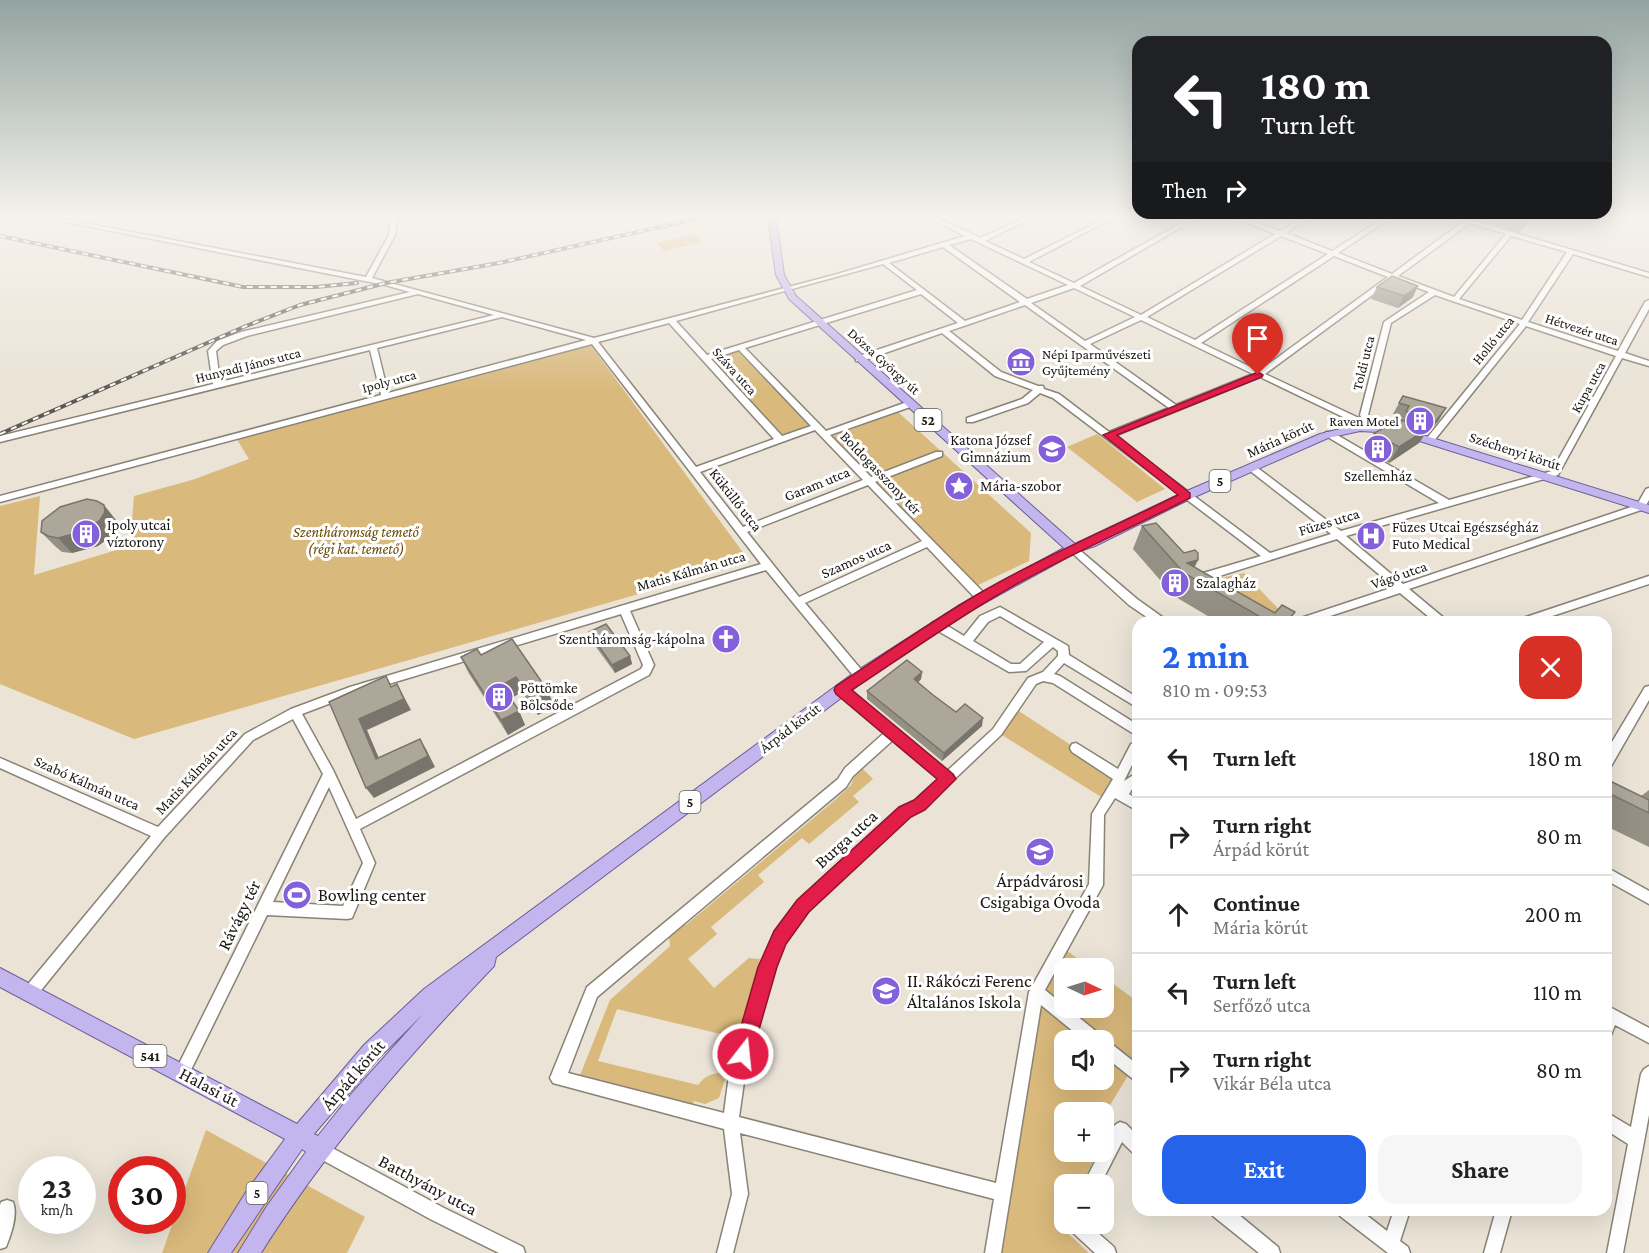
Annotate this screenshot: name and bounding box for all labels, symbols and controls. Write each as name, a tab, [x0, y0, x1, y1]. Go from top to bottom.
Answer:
icon: left	[1162, 60, 1240, 138]
text: 180 m	[1261, 61, 1370, 108]
text: Turn left	[1261, 110, 1355, 140]
icon: right	[1219, 174, 1252, 207]
text: Then	[1162, 178, 1207, 203]
street label: Hétvezér utca	[1543, 310, 1621, 349]
street label: Holló utca	[1469, 312, 1518, 367]
pin	[1232, 313, 1283, 375]
icon: arrive	[1241, 322, 1274, 355]
street label: Dózsa György út	[845, 324, 924, 398]
street label: Toldi utca	[1349, 334, 1378, 392]
street label: Hunyadi János utca	[194, 344, 303, 386]
street label: Száva utca	[709, 344, 761, 399]
museum icon: Népi Iparművészeti Gyűjtemény	[1005, 346, 1037, 378]
place label: Népi Iparművészeti Gyűjtemény	[1042, 346, 1151, 379]
street label: Kupa utca	[1567, 358, 1609, 415]
street label: Ipoly utca	[360, 366, 418, 396]
building icon: Raven Motel	[1404, 405, 1436, 437]
road number: 52	[914, 409, 942, 431]
place label: Raven Motel	[1329, 413, 1399, 429]
street label: Mária körút	[1244, 417, 1317, 461]
street label: Boldogasszony tér	[837, 428, 925, 519]
street label: Széchenyi körút	[1467, 429, 1564, 475]
place label: Katona József Gimnázium	[950, 432, 1033, 465]
school or university icon: Katona József Gimnázium	[1036, 433, 1068, 465]
building icon: Szellemház	[1362, 433, 1394, 465]
street label: Garam utca	[782, 464, 852, 504]
street label: Küküllő utca	[706, 465, 766, 535]
place label: Szellemház	[1344, 468, 1412, 484]
place icon: Mária-szobor	[943, 470, 975, 502]
road number: 5	[1210, 470, 1230, 492]
place label: Mária-szobor	[980, 478, 1062, 494]
street label: Füzes utca	[1297, 505, 1361, 539]
place label: Ipoly utcai víztorony	[106, 517, 171, 551]
building icon: Ipoly utcai víztorony	[70, 518, 102, 550]
place label: Füzes Utcai Egészségház Futo Medical	[1392, 519, 1538, 552]
hospital icon: Füzes Utcai Egészségház Futo Medical	[1355, 520, 1387, 552]
park label: Szentháromság temető (régi kat. temető)	[293, 524, 421, 558]
street label: Szamos utca	[819, 537, 893, 581]
street label: Matis Kálmán utca	[635, 548, 747, 594]
street label: Vágó utca	[1369, 558, 1430, 593]
building icon: Szalagház	[1159, 567, 1191, 599]
place label: Szalagház	[1196, 575, 1256, 592]
church icon: Szentháromság-kápolna	[710, 623, 742, 655]
place label: Szentháromság-kápolna	[559, 631, 705, 648]
text: 2 min	[1162, 636, 1249, 676]
button: close	[1519, 636, 1582, 699]
text: 810 m · 09:53	[1162, 679, 1268, 701]
place label: Pöttömke Bölcsőde	[520, 680, 578, 713]
building icon: Pöttömke Bölcsőde	[483, 681, 515, 713]
street label: Árpád körút	[756, 699, 825, 757]
street label: Matis Kálmán utca	[152, 724, 240, 817]
icon: left	[1162, 742, 1195, 775]
text: Turn left	[1213, 746, 1296, 771]
text: 180 m	[1529, 746, 1582, 771]
street label: Szabó Kálmán utca	[32, 753, 142, 813]
road number: 5	[680, 791, 700, 813]
street label: Burga utca	[811, 806, 881, 872]
text: Turn right	[1213, 813, 1311, 838]
icon: right	[1162, 820, 1195, 853]
text: 80 m	[1536, 824, 1582, 849]
school or university icon: Árpádvárosi Csigabiga Óvoda	[1024, 836, 1056, 868]
text: Árpád körút	[1213, 838, 1309, 860]
place label: Árpádvárosi Csigabiga Óvoda	[980, 871, 1100, 912]
street label: Rávágy tér	[214, 876, 265, 953]
sports icon: Bowling center	[281, 879, 313, 911]
place label: Bowling center	[318, 885, 427, 905]
text: Continue	[1213, 891, 1300, 916]
icon: ahead	[1162, 898, 1195, 931]
text: 200 m	[1525, 902, 1582, 927]
text: Mária körút	[1213, 916, 1308, 938]
north arrow	[1054, 958, 1114, 1018]
map controls	[1054, 958, 1114, 1234]
text: Turn left	[1213, 969, 1296, 994]
place label: II. Rákóczi Ferenc Általános Iskola	[907, 971, 1032, 1012]
school or university icon: II. Rákóczi Ferenc Általános Iskola	[870, 975, 902, 1007]
icon: left	[1162, 976, 1195, 1009]
text: 110 m	[1533, 980, 1582, 1005]
text: Serfőző utca	[1213, 994, 1311, 1016]
position arrow	[711, 1022, 775, 1086]
button: sound	[1054, 1030, 1114, 1090]
street label: Árpád körút	[317, 1035, 390, 1114]
road number: 541	[134, 1045, 166, 1067]
text: Turn right	[1213, 1047, 1311, 1072]
icon: right	[1162, 1054, 1195, 1087]
text: 80 m	[1536, 1058, 1582, 1083]
street label: Halasi út	[176, 1063, 243, 1111]
text: Vikár Béla utca	[1213, 1072, 1332, 1094]
button: +	[1054, 1102, 1114, 1162]
button: Exit	[1162, 1135, 1366, 1204]
button: Share	[1378, 1135, 1582, 1204]
street label: Batthyány utca	[375, 1151, 481, 1219]
speed limit sign: 30	[108, 1156, 186, 1234]
text: 23	[42, 1171, 72, 1204]
button: −	[1054, 1174, 1114, 1234]
road number: 5	[246, 1182, 268, 1204]
text: km/h	[41, 1202, 73, 1218]

